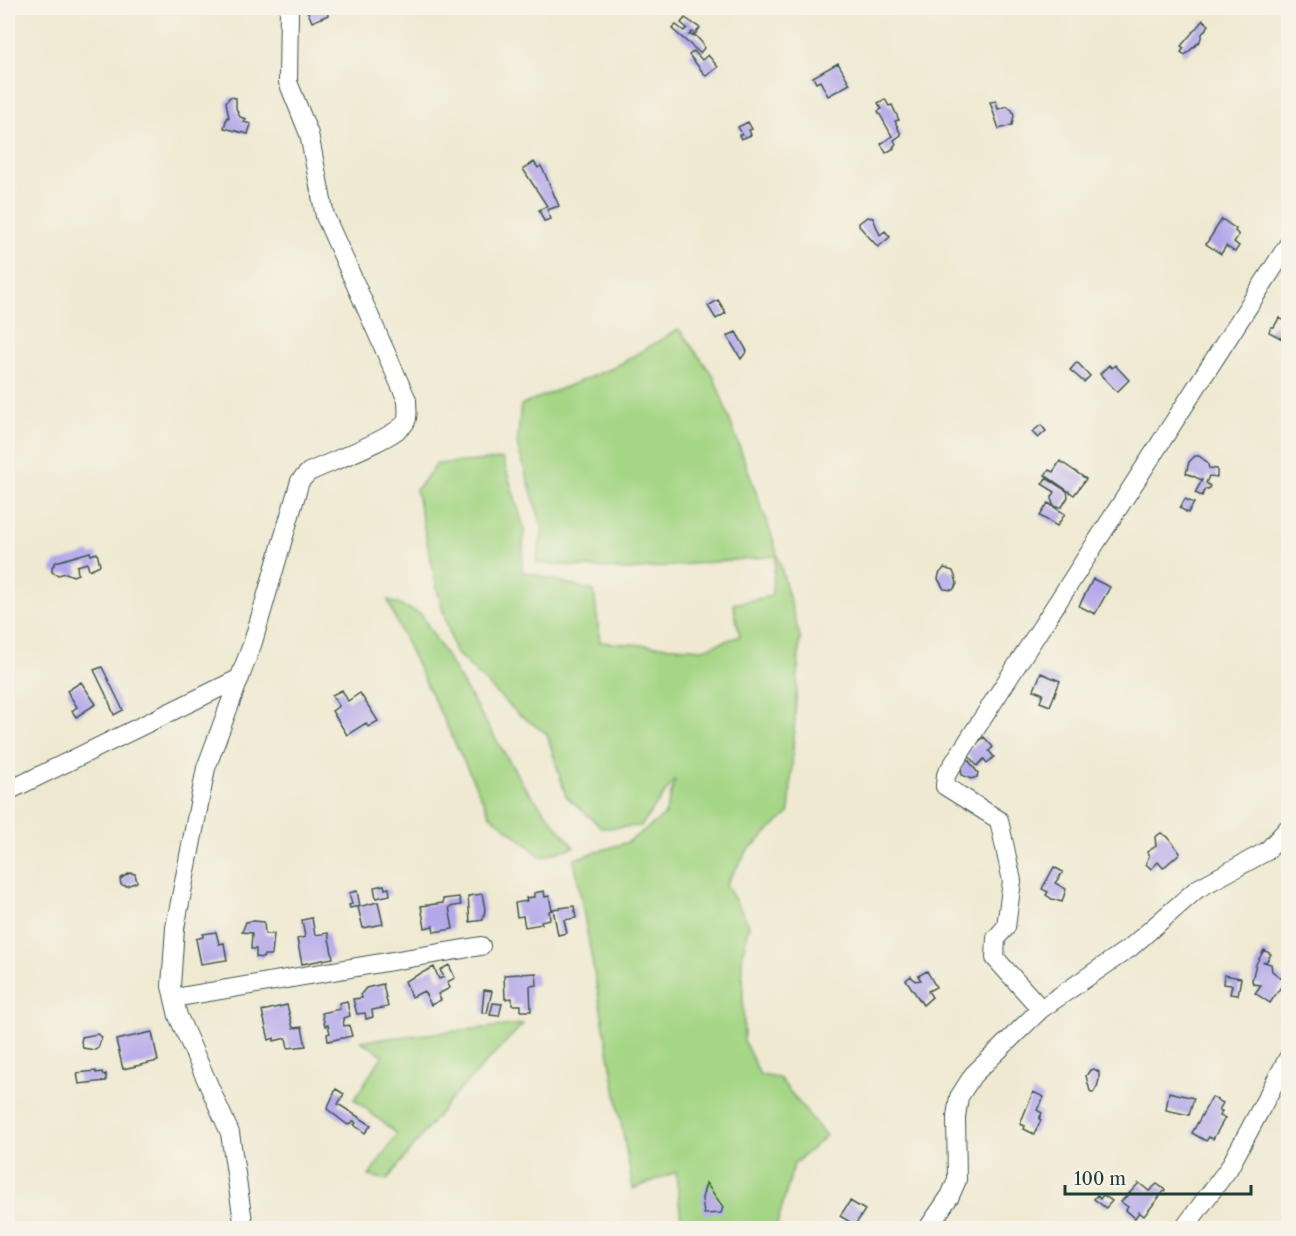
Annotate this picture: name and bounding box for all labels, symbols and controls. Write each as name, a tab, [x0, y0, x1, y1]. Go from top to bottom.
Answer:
scale bar	[1065, 1158, 1251, 1196]
text: 100 m	[1074, 1168, 1126, 1190]

